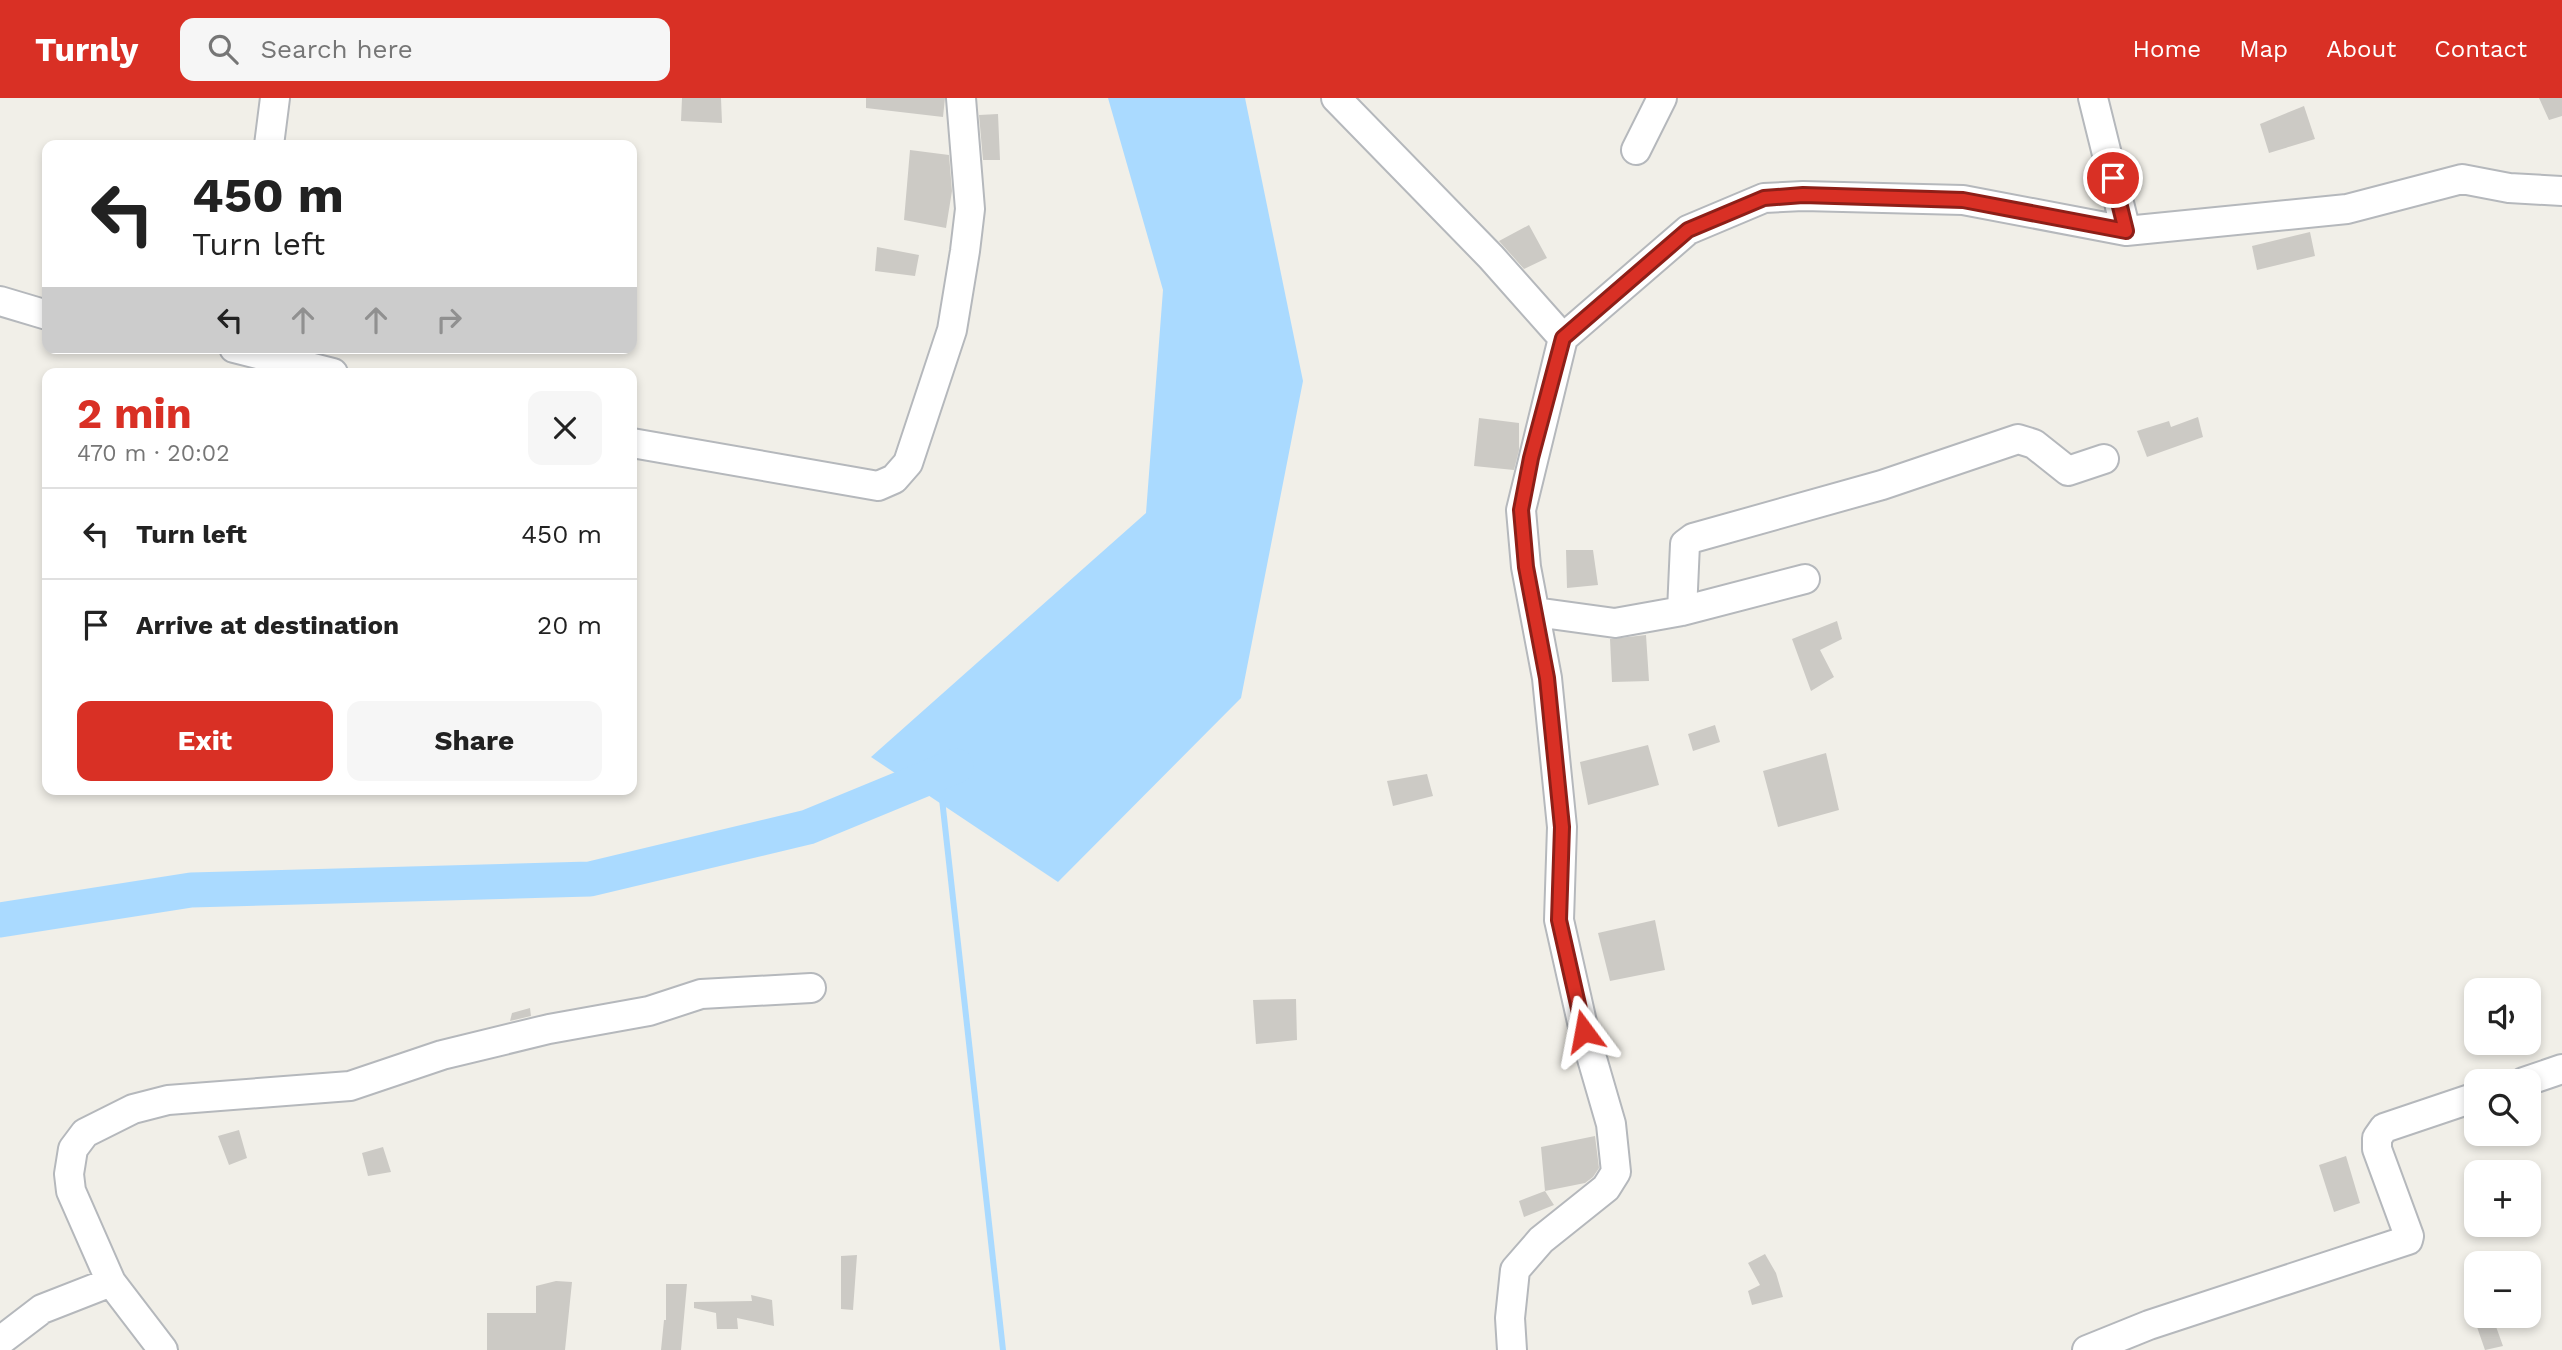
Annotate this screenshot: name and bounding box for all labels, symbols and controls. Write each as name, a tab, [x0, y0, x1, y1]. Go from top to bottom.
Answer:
search box	[180, 18, 670, 81]
text: Turnly	[35, 30, 138, 69]
icon: search	[204, 30, 242, 68]
text: Search here	[260, 34, 413, 64]
text: Home	[2133, 35, 2201, 63]
text: Map	[2239, 35, 2288, 63]
text: About	[2326, 35, 2396, 63]
text: Contact	[2434, 35, 2527, 63]
pin	[2083, 148, 2143, 208]
icon: arrive	[2094, 159, 2132, 197]
text: 450 m	[192, 166, 344, 224]
icon: left	[77, 168, 168, 259]
text: Turn left	[192, 225, 325, 263]
icon: left	[211, 301, 249, 339]
icon: ahead	[284, 301, 322, 339]
icon: ahead	[357, 301, 395, 339]
icon: right	[430, 301, 468, 339]
text: 2 min	[77, 389, 192, 438]
button: close	[528, 391, 602, 465]
text: 470 m · 20:02	[77, 440, 230, 467]
icon: left	[77, 515, 115, 553]
text: Turn left	[136, 519, 247, 549]
text: 450 m	[521, 519, 602, 549]
icon: arrive	[77, 606, 115, 644]
text: Arrive at destination	[136, 610, 399, 640]
text: 20 m	[537, 610, 602, 640]
button: Exit	[77, 701, 333, 781]
button: Share	[347, 701, 602, 781]
map controls	[2464, 978, 2541, 1328]
button: sound	[2464, 978, 2541, 1055]
position arrow	[1547, 994, 1621, 1068]
button: search	[2464, 1069, 2541, 1146]
button: +	[2464, 1160, 2541, 1237]
button: −	[2464, 1251, 2541, 1328]

